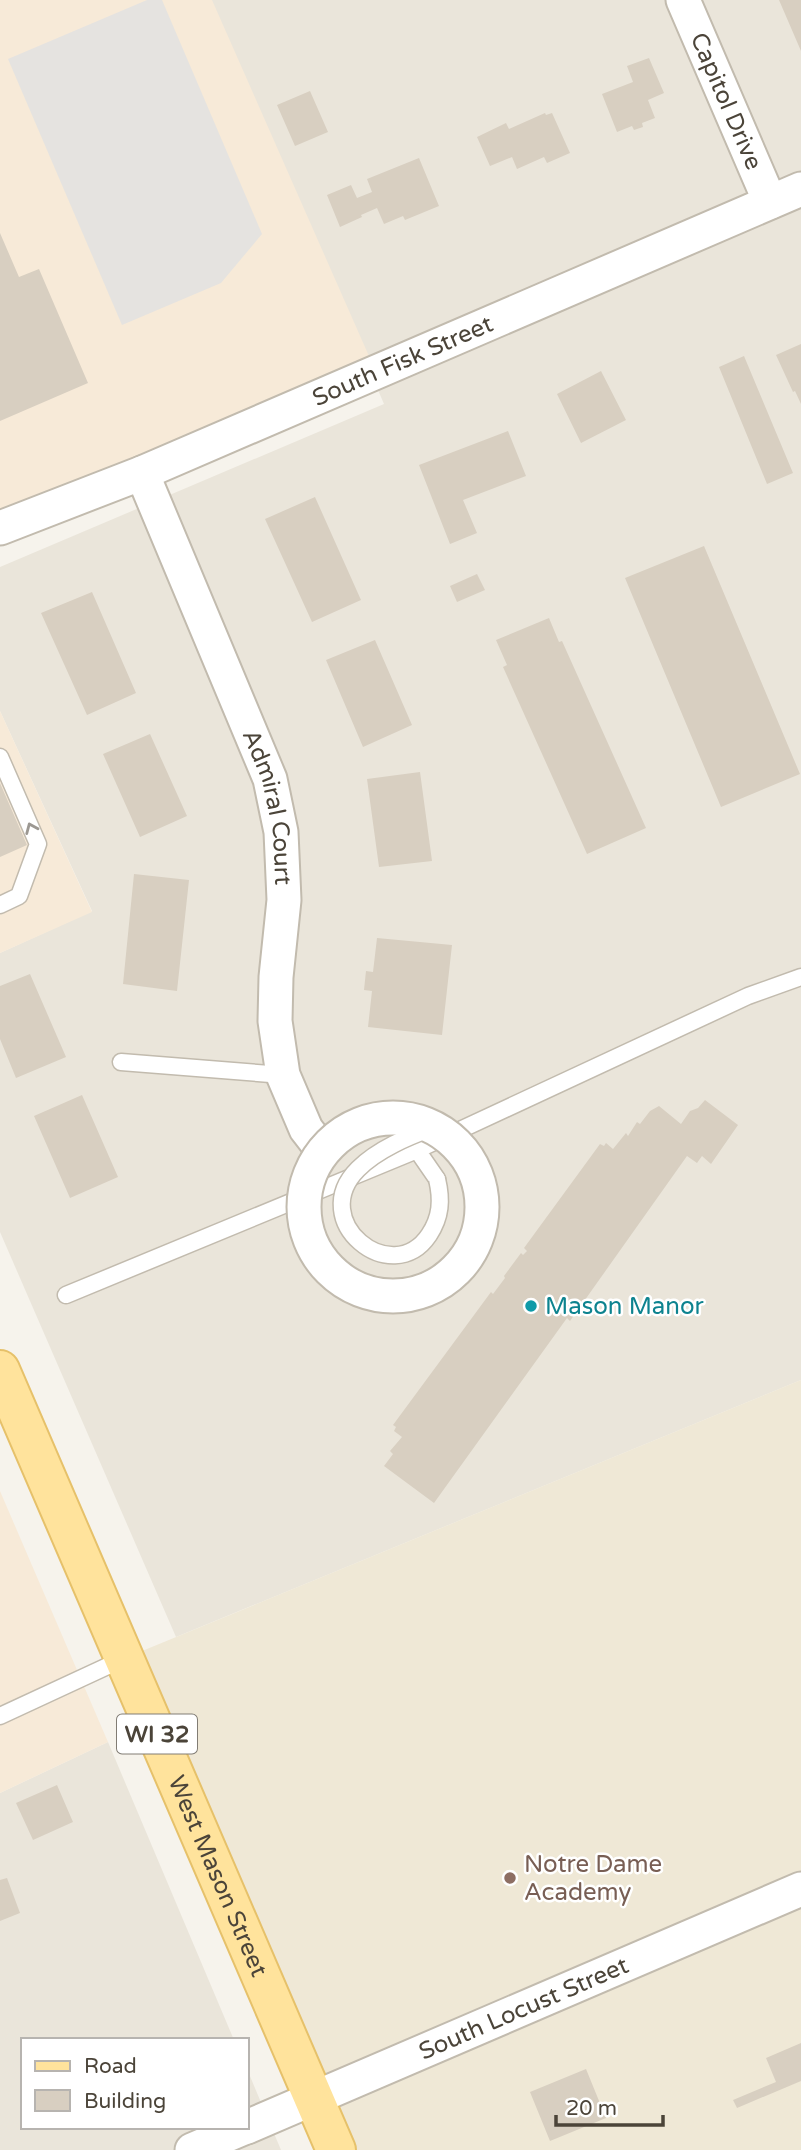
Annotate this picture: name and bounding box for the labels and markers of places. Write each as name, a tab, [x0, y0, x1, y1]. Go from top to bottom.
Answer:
place label: Mason Manor	[545, 1292, 705, 1321]
marker: Mason Manor	[523, 1298, 539, 1314]
place label: Notre Dame Academy	[524, 1850, 662, 1907]
marker: Notre Dame Academy	[502, 1870, 518, 1886]

